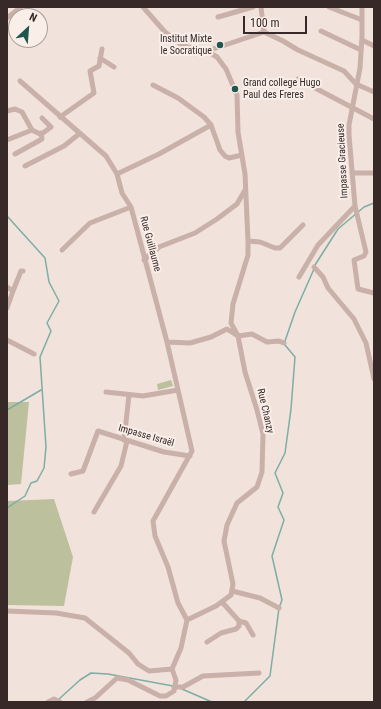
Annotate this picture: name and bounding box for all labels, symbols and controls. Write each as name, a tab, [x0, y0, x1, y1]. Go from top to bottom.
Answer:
north arrow	[8, 8, 48, 48]
scale bar	[245, 8, 309, 34]
text: N	[27, 10, 39, 25]
text: 100 m	[250, 16, 280, 30]
place label: Institut Mixte le Socratique	[160, 33, 212, 56]
marker: Institut Mixte le Socratique	[215, 40, 225, 50]
place label: Grand college Hugo Paul des Freres	[243, 77, 320, 100]
marker: Grand college Hugo Paul des Freres	[230, 84, 240, 94]
street label: Impasse Gracieuse	[335, 123, 351, 199]
street label: Rue Guillaume	[137, 215, 163, 273]
street label: Rue Chanzy	[254, 387, 276, 435]
street label: Impasse Israël	[117, 422, 175, 450]

